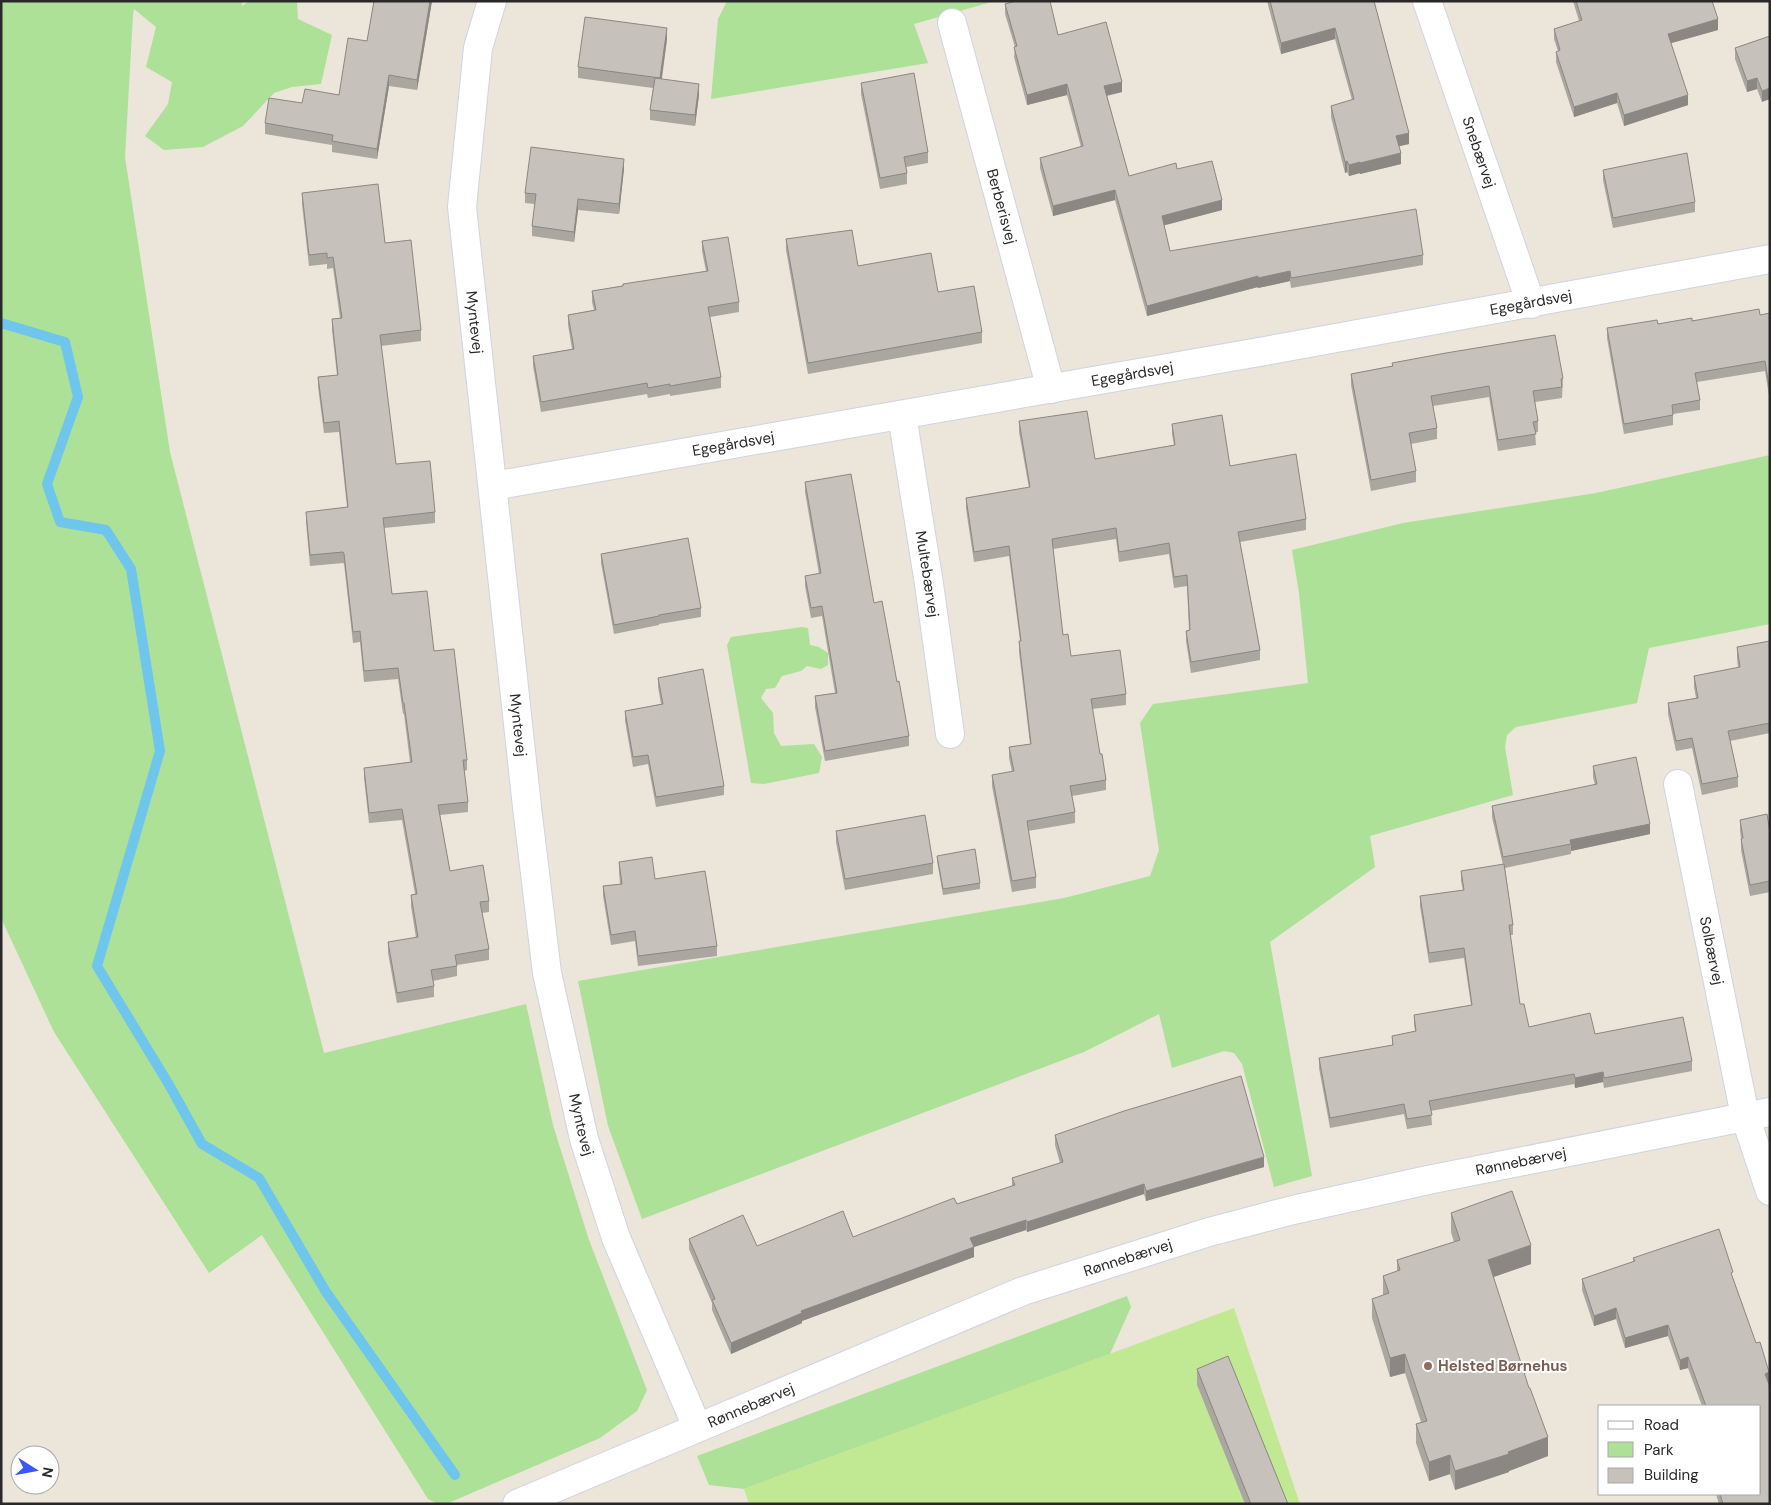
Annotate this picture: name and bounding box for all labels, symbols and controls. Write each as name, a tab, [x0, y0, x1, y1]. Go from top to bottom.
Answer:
street label: Snebærvej	[1457, 114, 1500, 191]
street label: Berberisvej	[982, 167, 1021, 246]
street label: Egegårdsvej	[1488, 285, 1574, 320]
street label: Myntevej	[461, 290, 488, 355]
street label: Egegårdsvej	[1090, 357, 1175, 391]
street label: Egegårdsvej	[691, 427, 776, 461]
street label: Multebærvej	[911, 529, 944, 619]
street label: Myntevej	[505, 693, 531, 758]
street label: Solbærvej	[1695, 915, 1728, 987]
street label: Myntevej	[564, 1092, 599, 1158]
street label: Rønnebærvej	[1474, 1143, 1568, 1180]
street label: Rønnebærvej	[1081, 1234, 1175, 1281]
place label: Helsted Børnehus	[1438, 1356, 1568, 1376]
marker: Helsted Børnehus	[1422, 1360, 1434, 1372]
street label: Rønnebærvej	[705, 1378, 797, 1433]
legend	[1598, 1405, 1761, 1495]
text: Road	[1644, 1415, 1679, 1435]
text: Park	[1644, 1440, 1674, 1460]
north arrow	[10, 1445, 60, 1495]
text: Building	[1644, 1465, 1699, 1485]
text: N	[38, 1466, 58, 1479]

